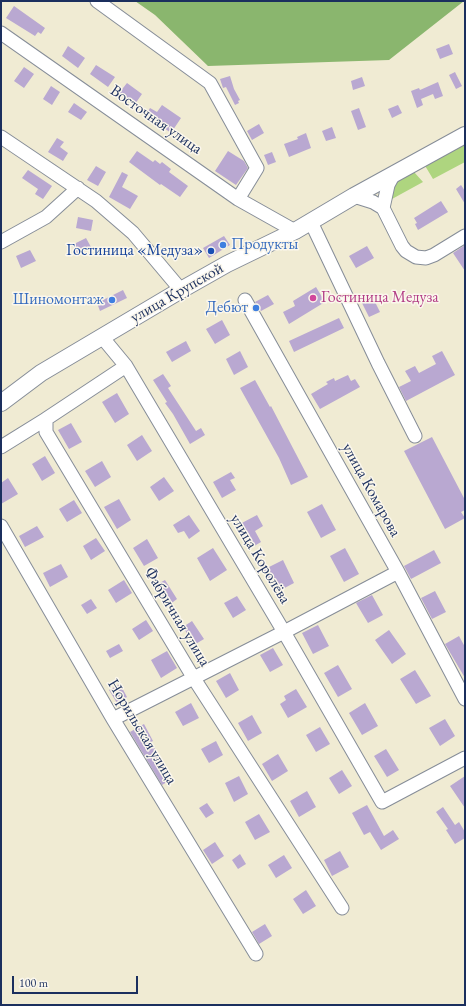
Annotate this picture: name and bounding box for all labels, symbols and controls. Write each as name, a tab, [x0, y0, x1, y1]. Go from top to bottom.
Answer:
street label: Восточная улица	[106, 81, 206, 159]
place label: Продукты	[231, 235, 298, 255]
marker: Продукты	[218, 240, 228, 250]
place label: Гостиница «Медуза»	[66, 241, 203, 261]
marker: Гостиница «Медуза»	[206, 246, 216, 256]
street label: улица Крупской	[127, 259, 227, 327]
place label: Гостиница Медуза	[321, 288, 439, 308]
place label: Шиномонтаж	[13, 290, 104, 310]
marker: Гостиница Медуза	[308, 293, 318, 303]
marker: Шиномонтаж	[107, 295, 117, 305]
place label: Дебют	[206, 298, 248, 318]
marker: Дебют	[251, 303, 261, 313]
street label: улица Комарова	[337, 440, 405, 540]
street label: улица Королёва	[226, 510, 294, 608]
street label: Фабричная улица	[140, 564, 214, 670]
street label: Норильская улица	[103, 676, 181, 788]
scale bar	[14, 968, 140, 994]
text: 100 m	[19, 975, 48, 991]

